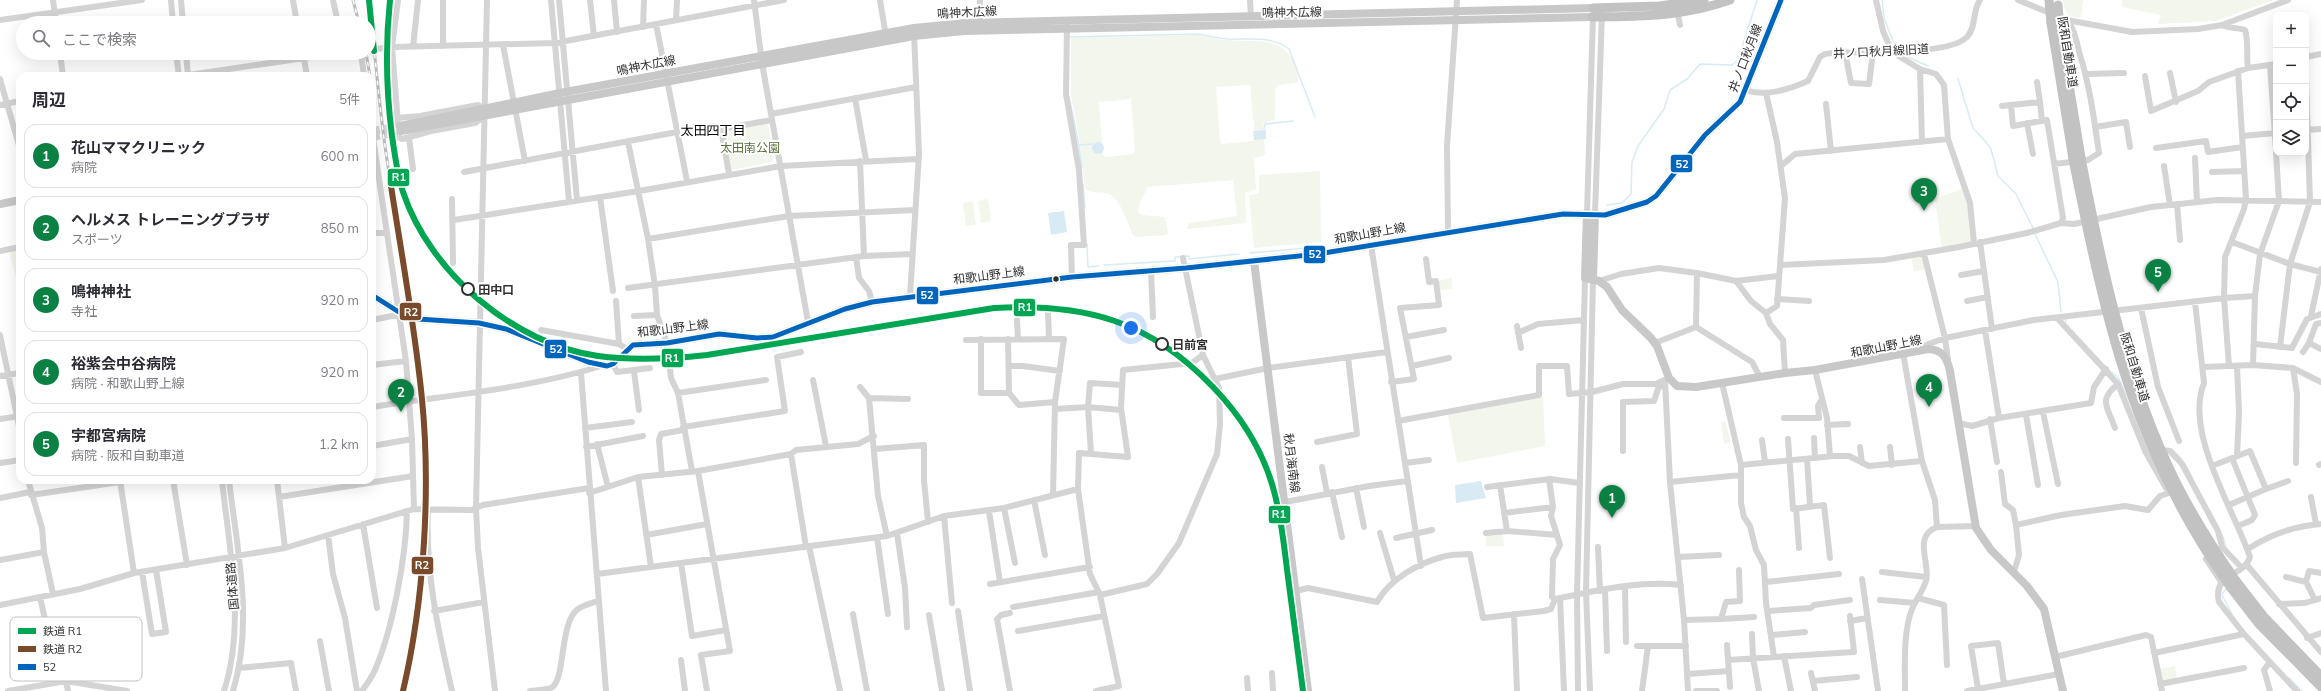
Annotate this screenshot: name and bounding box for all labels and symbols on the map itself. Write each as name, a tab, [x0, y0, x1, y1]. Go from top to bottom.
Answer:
street label: 鳴神木広線	[937, 3, 997, 21]
street label: 鳴神木広線	[1262, 4, 1322, 20]
street label: 阪和自動車道	[2055, 15, 2081, 89]
street label: 井ノ口秋月線	[1725, 22, 1765, 94]
street label: 井ノ口秋月線旧道	[1833, 41, 1929, 61]
street label: 鳴神木広線	[615, 52, 677, 78]
district label: 太田四丁目	[680, 122, 746, 138]
park label: 太田南公園	[720, 140, 780, 155]
line badge: 52	[1670, 154, 1693, 173]
text: 52	[1675, 157, 1689, 171]
line badge: R1	[387, 168, 410, 187]
text: R1	[392, 170, 407, 184]
pin: 3	[1911, 178, 1937, 211]
street label: 和歌山野上線	[1333, 219, 1407, 247]
line badge: 52	[1303, 245, 1326, 264]
text: 52	[1308, 247, 1322, 261]
pin: 5	[2145, 259, 2171, 292]
street label: 和歌山野上線	[952, 263, 1026, 287]
unlabelled marker	[1051, 274, 1061, 284]
marker: 田中口	[461, 282, 475, 296]
place label: 田中口	[478, 282, 514, 297]
line badge: 52	[916, 286, 939, 305]
text: 52	[920, 288, 934, 302]
line badge: R1	[1013, 298, 1036, 317]
text: R1	[1018, 300, 1033, 314]
line badge: R2	[399, 302, 422, 321]
text: R2	[404, 305, 419, 319]
street label: 和歌山野上線	[636, 316, 710, 340]
your location	[1121, 318, 1141, 338]
street label: 阪和自動車道	[2117, 330, 2153, 404]
street label: 和歌山野上線	[1849, 332, 1923, 360]
marker: 日前宮	[1155, 337, 1169, 351]
place label: 日前宮	[1172, 337, 1208, 352]
line badge: 52	[544, 339, 567, 359]
text: 52	[549, 342, 563, 356]
line badge: R1	[661, 348, 684, 368]
text: R1	[665, 351, 680, 365]
pin: 4	[1916, 374, 1942, 407]
pin: 2	[388, 379, 414, 412]
street label: 秋月海南線	[1281, 432, 1303, 494]
pin: 1	[1599, 485, 1625, 518]
line badge: R1	[1268, 505, 1291, 524]
text: R1	[1272, 507, 1287, 521]
line badge: R2	[411, 556, 434, 575]
text: R2	[415, 558, 430, 572]
street label: 国体道路	[222, 561, 242, 611]
legend	[10, 617, 142, 681]
text: 鉄道 R1	[43, 624, 82, 638]
text: 鉄道 R2	[43, 642, 82, 656]
text: 52	[43, 660, 57, 674]

